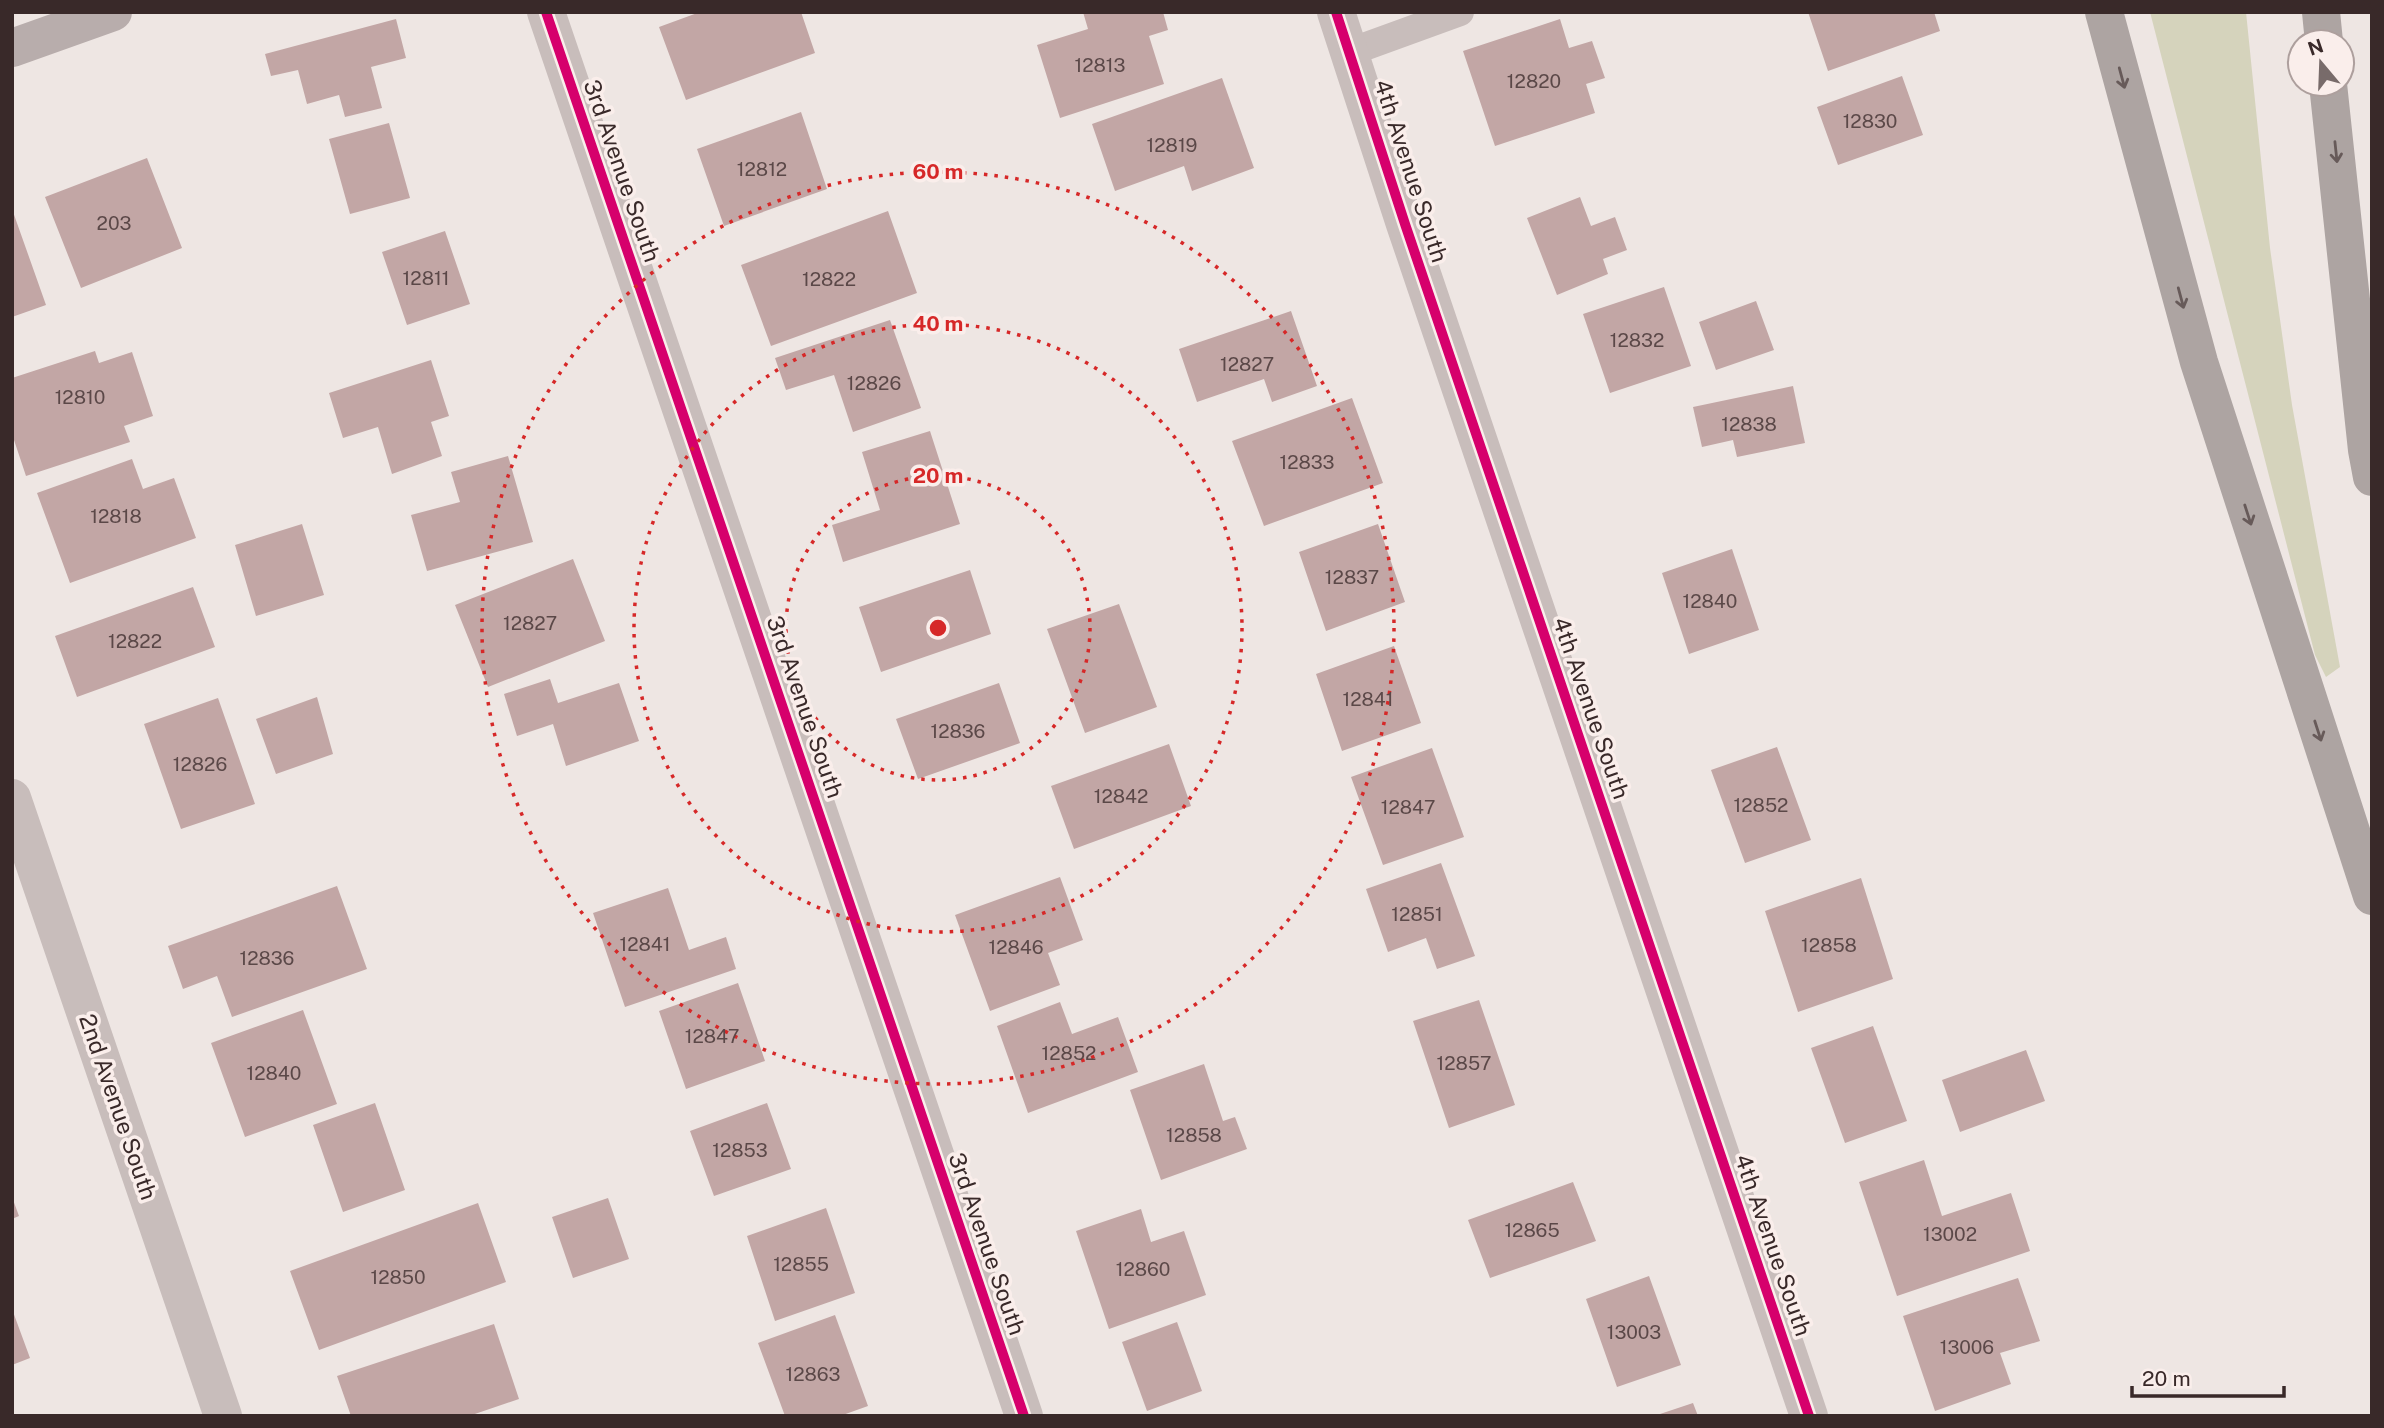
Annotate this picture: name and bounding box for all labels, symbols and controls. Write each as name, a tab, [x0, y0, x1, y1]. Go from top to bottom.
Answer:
north arrow	[2286, 28, 2356, 98]
text: N	[2305, 34, 2326, 60]
house number: 12813	[1074, 54, 1126, 76]
one-way arrow	[2116, 67, 2129, 89]
house number: 12820	[1507, 70, 1561, 92]
street label: 3rd Avenue South	[579, 76, 666, 266]
street label: 4th Avenue South	[1369, 76, 1454, 266]
house number: 12830	[1843, 110, 1897, 132]
house number: 12819	[1147, 134, 1197, 156]
one-way arrow	[2329, 140, 2342, 163]
house number: 12812	[737, 158, 787, 180]
text: 60 m	[913, 159, 963, 184]
house number: 203	[97, 212, 131, 234]
house number: 12811	[403, 267, 449, 289]
house number: 12822	[802, 268, 856, 290]
one-way arrow	[2176, 286, 2189, 308]
text: 40 m	[913, 311, 963, 336]
house number: 12832	[1610, 329, 1664, 351]
house number: 12827	[1220, 353, 1274, 375]
house number: 12826	[847, 372, 901, 394]
house number: 12810	[55, 386, 105, 408]
house number: 12838	[1721, 413, 1777, 435]
house number: 12833	[1279, 451, 1335, 473]
text: 20 m	[913, 463, 963, 488]
one-way arrow	[2243, 504, 2256, 526]
house number: 12818	[90, 505, 142, 527]
house number: 12837	[1325, 566, 1379, 588]
house number: 12840	[1683, 590, 1737, 612]
house number: 12827	[503, 612, 557, 634]
street label: 3rd Avenue South	[762, 612, 849, 802]
street label: 4th Avenue South	[1548, 613, 1635, 802]
centre of rings	[926, 616, 950, 640]
house number: 12822	[108, 630, 162, 652]
house number: 12841	[1342, 688, 1394, 710]
house number: 12836	[931, 720, 985, 742]
one-way arrow	[2313, 720, 2326, 742]
house number: 12826	[173, 753, 227, 775]
house number: 12842	[1094, 785, 1148, 807]
house number: 12852	[1734, 794, 1788, 816]
house number: 12847	[1381, 796, 1435, 818]
house number: 12851	[1391, 903, 1443, 925]
house number: 12841	[619, 933, 671, 955]
house number: 12858	[1801, 934, 1857, 956]
house number: 12846	[988, 936, 1044, 958]
house number: 12836	[240, 947, 294, 969]
street label: 2nd Avenue South	[74, 1010, 163, 1203]
house number: 12847	[685, 1025, 739, 1047]
house number: 12852	[1042, 1042, 1096, 1064]
house number: 12857	[1437, 1052, 1491, 1074]
house number: 12840	[247, 1062, 301, 1084]
house number: 12858	[1166, 1124, 1222, 1146]
house number: 12853	[712, 1139, 768, 1161]
street label: 3rd Avenue South	[944, 1149, 1031, 1339]
street label: 4th Avenue South	[1730, 1150, 1817, 1339]
house number: 12865	[1504, 1219, 1560, 1241]
house number: 13002	[1923, 1223, 1977, 1245]
house number: 12855	[773, 1253, 829, 1275]
house number: 12860	[1116, 1258, 1170, 1280]
house number: 12850	[370, 1266, 426, 1288]
house number: 13003	[1607, 1321, 1661, 1343]
house number: 13006	[1940, 1336, 1994, 1358]
scale bar	[2132, 1354, 2284, 1398]
house number: 12863	[786, 1363, 840, 1385]
text: 20 m	[2142, 1366, 2191, 1391]

